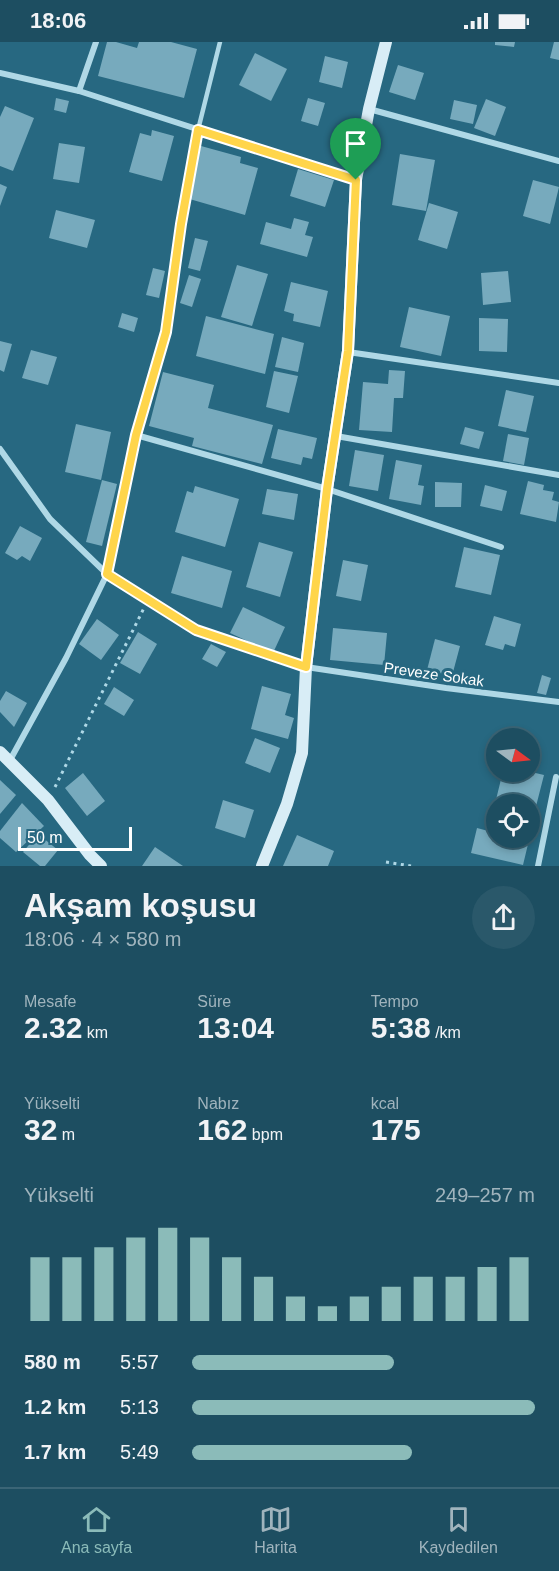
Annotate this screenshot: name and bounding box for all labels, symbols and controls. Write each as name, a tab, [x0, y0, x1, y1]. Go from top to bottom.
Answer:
text: 18:06	[30, 8, 86, 33]
pin	[330, 118, 381, 180]
icon: arrive	[339, 127, 372, 160]
street label: Preveze Sokak	[383, 659, 486, 690]
north arrow	[486, 728, 540, 782]
map controls	[486, 728, 540, 848]
button: locate	[486, 794, 540, 848]
scale bar	[18, 824, 132, 851]
text: 50 m	[27, 829, 63, 846]
button: share	[472, 886, 535, 949]
text: Akşam koşusu	[24, 887, 257, 924]
text: 18:06 · 4 × 580 m	[24, 928, 181, 950]
text: Mesafe	[24, 993, 76, 1010]
text: Süre	[197, 993, 231, 1010]
text: Tempo	[371, 993, 419, 1010]
text: 2.32	[24, 1011, 82, 1044]
text: 13:04	[197, 1011, 274, 1044]
text: 5:38	[371, 1011, 431, 1044]
text: km	[82, 1024, 108, 1041]
text: /km	[431, 1024, 461, 1041]
text: Yükselti	[24, 1095, 80, 1112]
text: Nabız	[197, 1095, 239, 1112]
text: kcal	[371, 1095, 399, 1112]
text: 32	[24, 1113, 57, 1146]
text: 162	[197, 1113, 247, 1146]
text: 175	[371, 1113, 421, 1146]
text: m	[57, 1126, 75, 1143]
text: bpm	[247, 1126, 283, 1143]
text: Yükselti	[24, 1184, 94, 1206]
text: 249–257 m	[435, 1184, 535, 1206]
text: 580 m	[24, 1351, 81, 1373]
text: 5:57	[120, 1351, 159, 1373]
text: 1.2 km	[24, 1396, 86, 1418]
text: 5:13	[120, 1396, 159, 1418]
text: 1.7 km	[24, 1441, 86, 1463]
text: 5:49	[120, 1441, 159, 1463]
tab: Ana sayfa	[61, 1503, 132, 1557]
tab: Harita	[254, 1503, 297, 1557]
tab: Kaydedilen	[419, 1503, 498, 1557]

